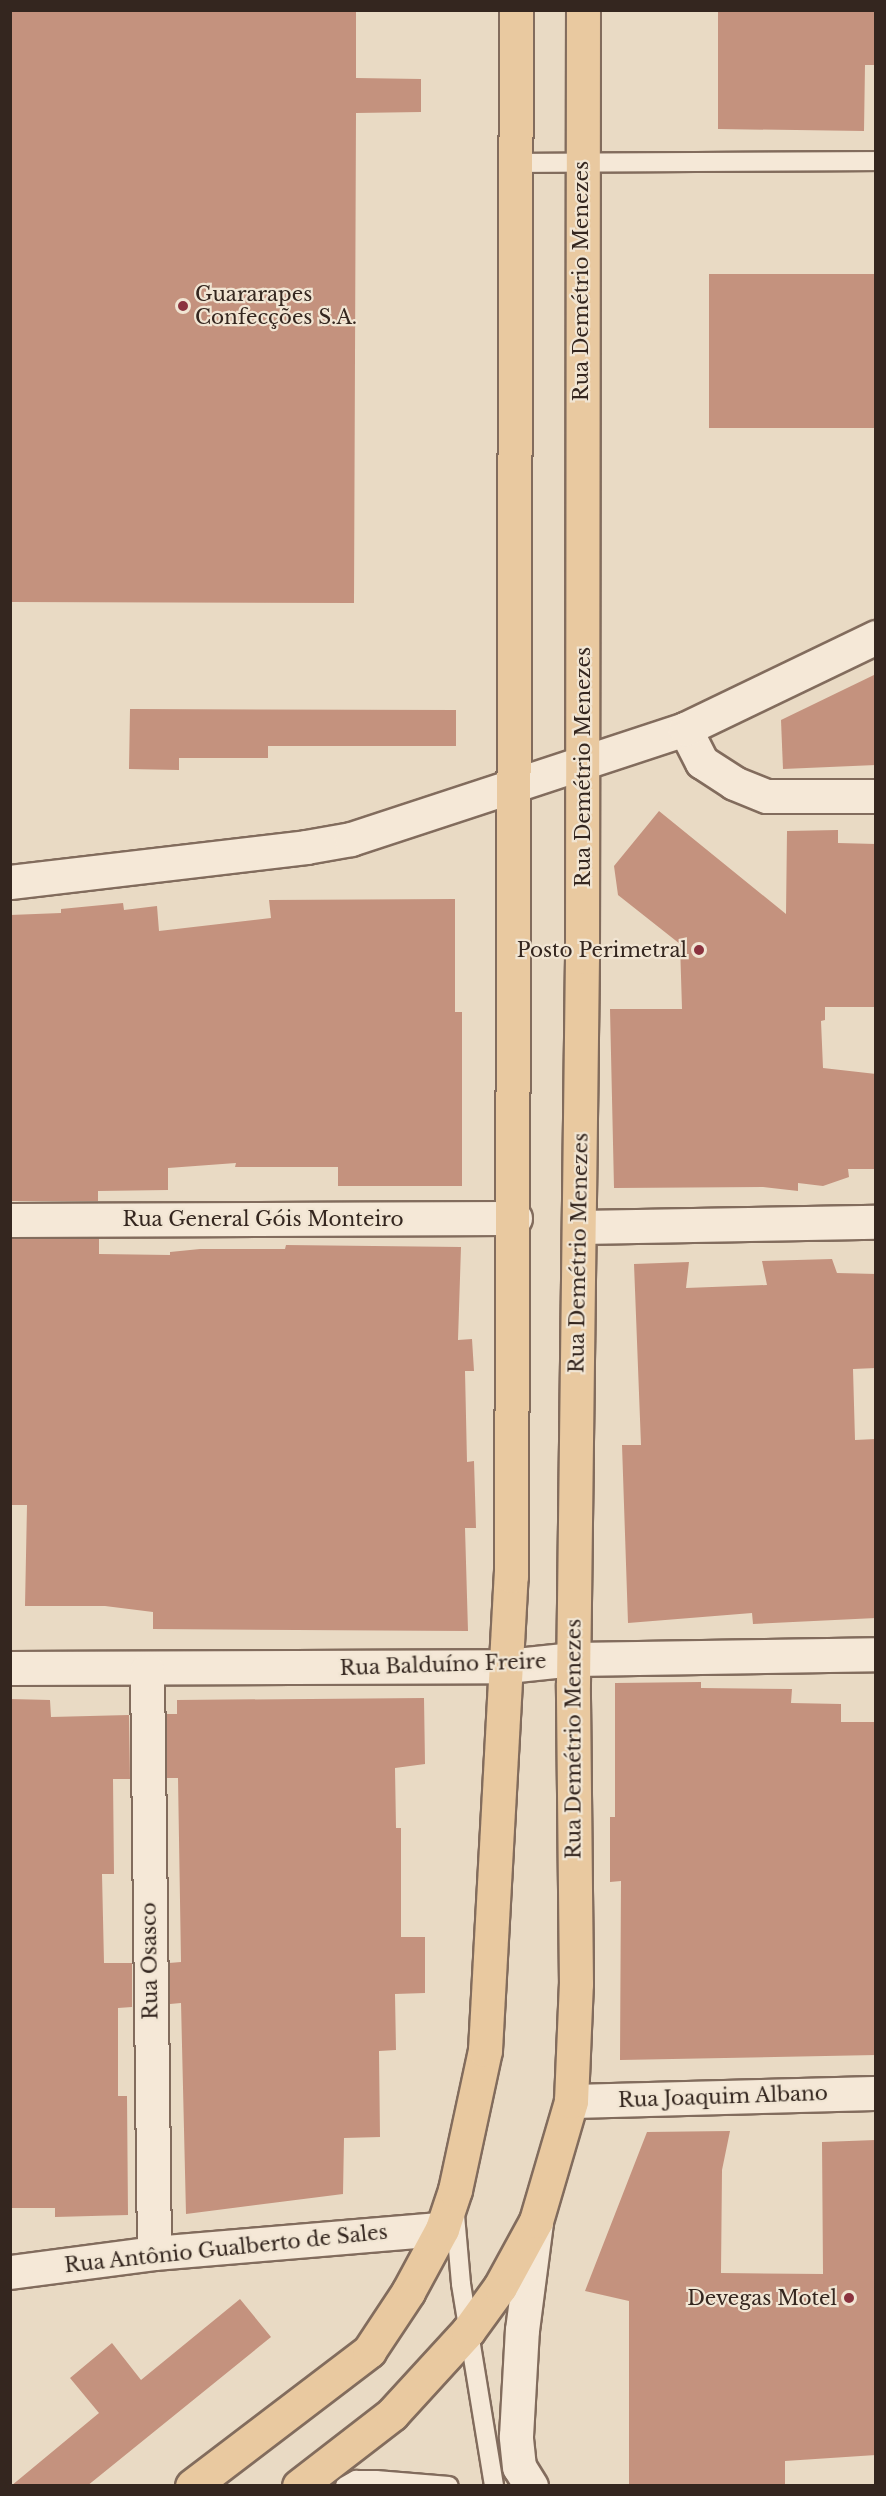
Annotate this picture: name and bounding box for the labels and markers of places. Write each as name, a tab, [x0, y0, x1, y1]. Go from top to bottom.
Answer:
place label: Guararapes Confecções S.A.	[195, 282, 357, 329]
marker: Guararapes Confecções S.A.	[176, 299, 190, 313]
place label: Posto Perimetral	[517, 938, 687, 962]
marker: Posto Perimetral	[692, 943, 706, 957]
place label: Devegas Motel	[687, 2286, 837, 2310]
marker: Devegas Motel	[842, 2291, 856, 2305]

